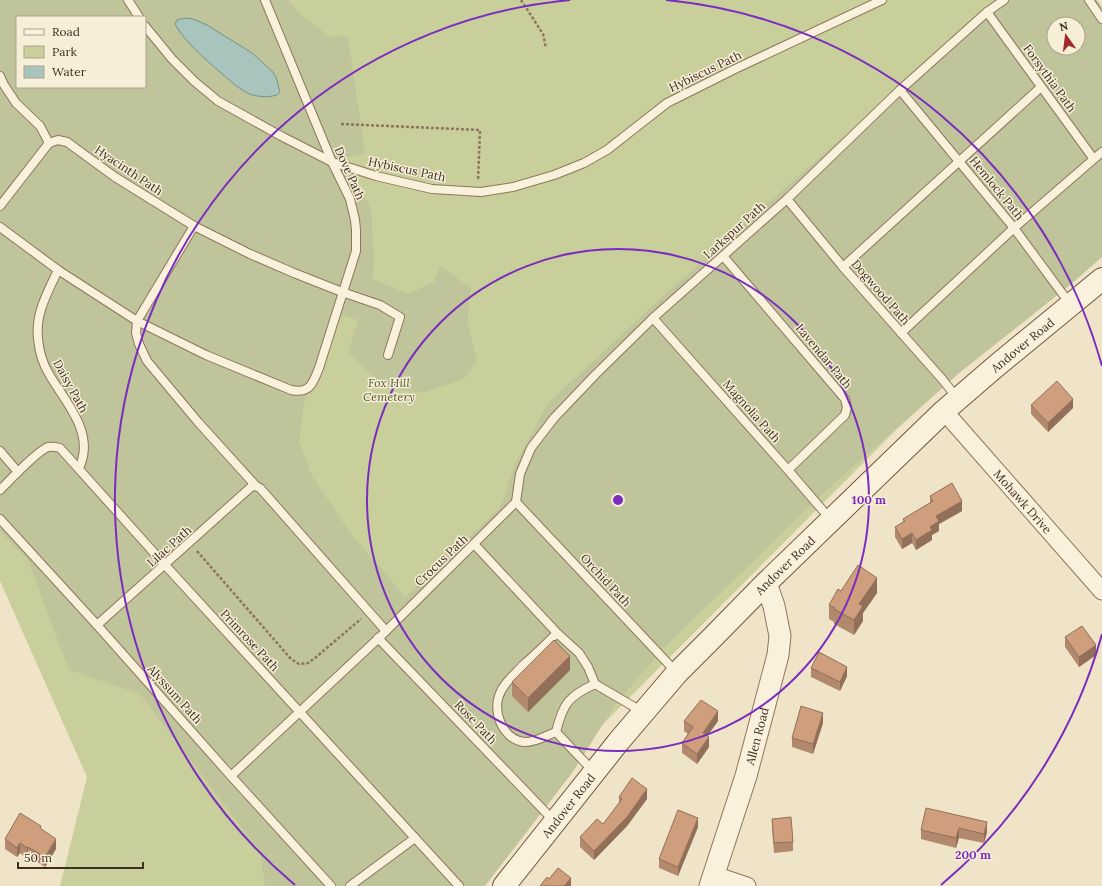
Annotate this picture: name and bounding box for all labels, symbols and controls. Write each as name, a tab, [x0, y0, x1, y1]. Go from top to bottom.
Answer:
legend	[16, 16, 146, 88]
north arrow	[1046, 16, 1086, 56]
text: N	[1058, 18, 1070, 34]
text: Road	[52, 24, 80, 39]
street label: Forsythia Path	[1020, 41, 1080, 115]
text: Park	[52, 44, 78, 59]
street label: Hybiscus Path	[666, 47, 744, 95]
text: Water	[52, 64, 87, 79]
street label: Hyacinth Path	[92, 142, 166, 198]
street label: Dove Path	[332, 144, 368, 202]
street label: Hybiscus Path	[367, 153, 447, 185]
street label: Hemlock Path	[967, 153, 1027, 223]
street label: Larkspur Path	[700, 198, 768, 262]
street label: Dogwood Path	[849, 256, 913, 328]
street label: Andover Road	[986, 314, 1057, 376]
street label: Lavendar Path	[793, 321, 855, 391]
street label: Daisy Path	[50, 357, 92, 415]
park label: Fox Hill Cemetery	[363, 375, 415, 404]
street label: Magnolia Path	[720, 377, 784, 445]
street label: Mohawk Drive	[991, 466, 1056, 537]
text: 100 m	[852, 492, 886, 507]
centre of rings	[611, 493, 625, 507]
street label: Lilac Path	[144, 522, 194, 570]
street label: Crocus Path	[411, 531, 471, 589]
street label: Andover Road	[751, 533, 818, 598]
street label: Orchid Path	[578, 550, 634, 610]
street label: Primrose Path	[218, 606, 282, 674]
street label: Alyssum Path	[144, 661, 205, 727]
street label: Rose Path	[452, 697, 500, 747]
street label: Allen Road	[742, 706, 771, 767]
street label: Andover Road	[537, 770, 598, 841]
scale bar	[18, 844, 143, 870]
text: 200 m	[955, 847, 991, 862]
text: 50 m	[24, 850, 52, 865]

